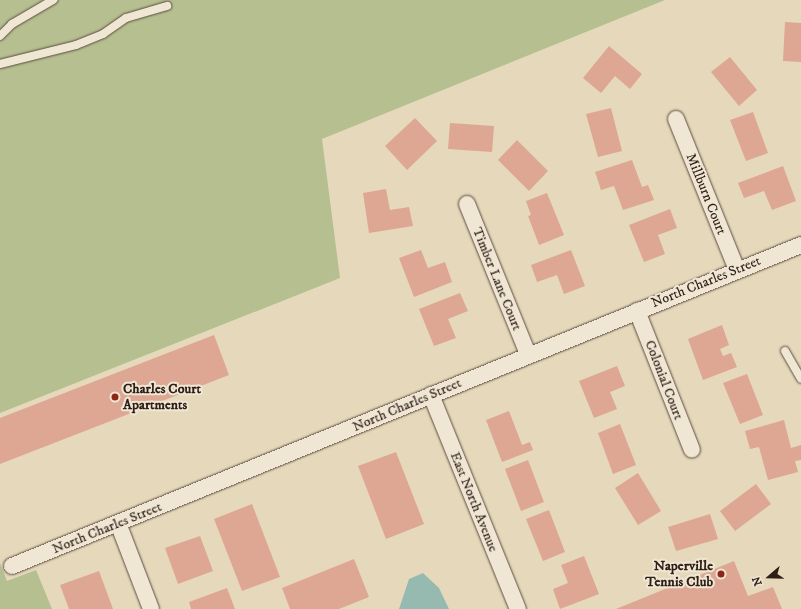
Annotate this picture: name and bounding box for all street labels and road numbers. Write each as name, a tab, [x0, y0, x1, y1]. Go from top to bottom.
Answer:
street label: Millburn Court	[682, 151, 730, 237]
street label: Timber Lane Court	[469, 225, 525, 333]
street label: North Charles Street	[649, 252, 763, 312]
street label: Colonial Court	[641, 338, 687, 422]
street label: North Charles Street	[350, 375, 464, 435]
street label: East North Avenue	[446, 450, 502, 554]
street label: North Charles Street	[50, 498, 164, 558]

